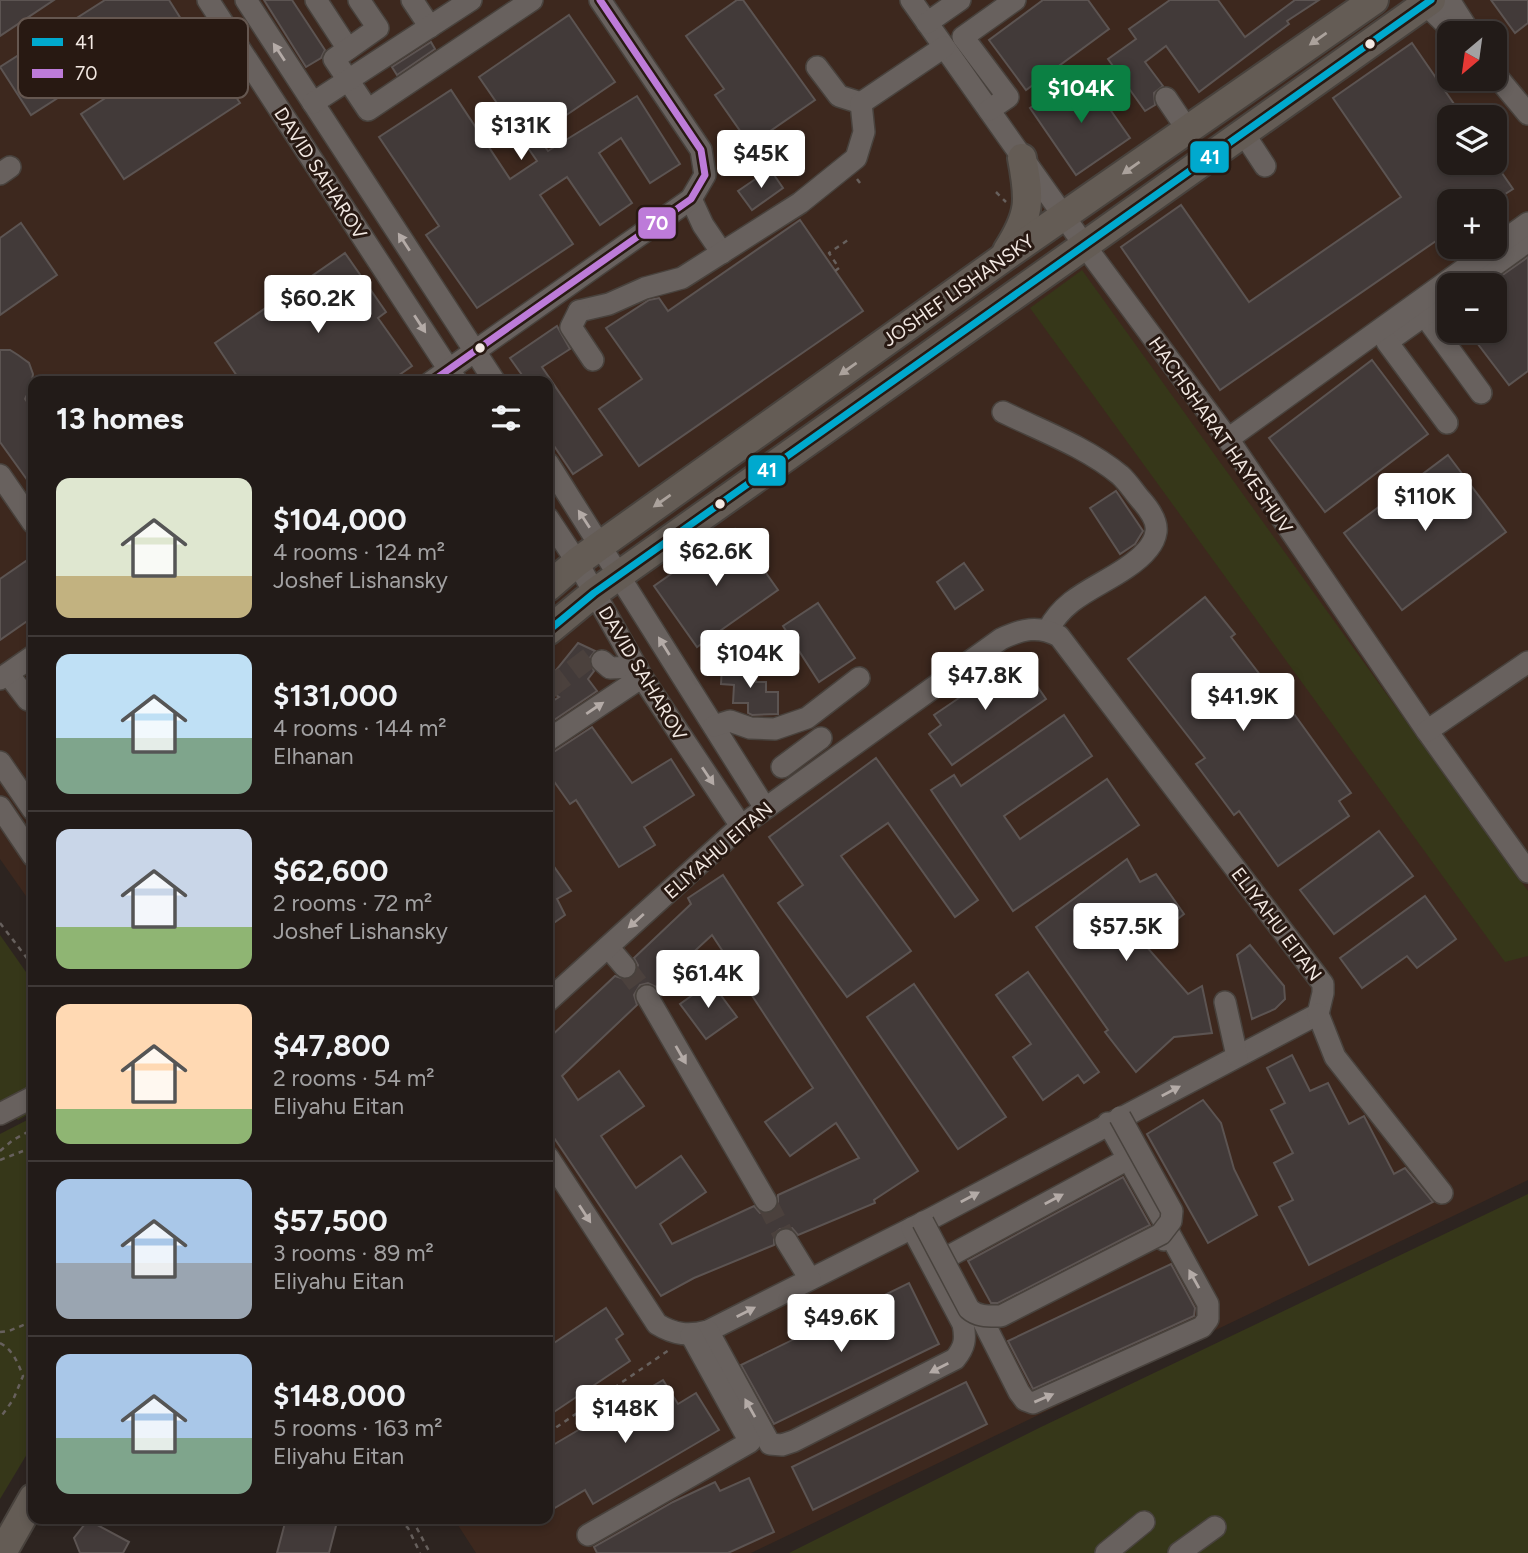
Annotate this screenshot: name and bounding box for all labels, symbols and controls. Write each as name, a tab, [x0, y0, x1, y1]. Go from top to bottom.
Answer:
legend	[18, 18, 248, 98]
north arrow	[1437, 21, 1507, 91]
map controls	[1437, 21, 1507, 343]
text: 41	[75, 31, 95, 54]
one-way arrow	[1309, 32, 1327, 46]
unlabelled marker	[1363, 37, 1377, 51]
one-way arrow	[273, 42, 286, 62]
text: 70	[75, 62, 97, 85]
pin: $104K	[1032, 66, 1130, 125]
text: $104K	[1047, 74, 1115, 102]
pin: $131K	[472, 102, 570, 162]
street label: DAVID SAHAROV	[269, 103, 372, 243]
button: layers	[1437, 105, 1507, 175]
text: $131K	[491, 111, 551, 139]
pin: $45K	[720, 130, 802, 190]
text: $45K	[733, 139, 789, 167]
line badge: 41	[1189, 140, 1230, 174]
text: 41	[1200, 146, 1220, 169]
one-way arrow	[1122, 161, 1140, 175]
button: +	[1437, 189, 1507, 259]
line badge: 70	[637, 206, 677, 240]
text: 70	[646, 212, 668, 235]
street label: JOSHEF LISHANSKY	[878, 229, 1039, 351]
one-way arrow	[397, 233, 411, 251]
button: −	[1437, 273, 1507, 343]
pin: $60.2K	[261, 276, 375, 335]
text: $60.2K	[280, 284, 356, 312]
one-way arrow	[413, 314, 426, 334]
street label: HACHSHARAT HAYESHUV	[1144, 332, 1297, 538]
unlabelled marker	[473, 341, 487, 355]
one-way arrow	[839, 362, 857, 376]
icon: filters	[487, 399, 525, 437]
text: 13 homes	[56, 400, 184, 437]
line badge: 41	[747, 454, 787, 487]
text: 41	[757, 459, 777, 482]
pin: $110K	[1376, 474, 1474, 533]
text: $110K	[1394, 482, 1456, 510]
one-way arrow	[653, 494, 671, 508]
unlabelled marker	[713, 497, 727, 511]
text: $104,000	[273, 501, 407, 538]
icon: home	[112, 506, 196, 590]
one-way arrow	[577, 510, 591, 528]
pin: $62.6K	[659, 528, 773, 588]
text: $62.6K	[679, 537, 753, 565]
text: 4 rooms · 124 m²	[273, 538, 445, 566]
text: Joshef Lishansky	[273, 566, 448, 594]
street label: DAVID SAHAROV	[593, 602, 692, 745]
pin: $104K	[701, 630, 799, 690]
one-way arrow	[657, 637, 670, 656]
text: $104K	[716, 639, 784, 667]
pin: $47.8K	[928, 652, 1042, 712]
text: $47.8K	[947, 661, 1023, 689]
pin: $41.9K	[1186, 674, 1300, 733]
text: $131,000	[273, 677, 398, 714]
icon: home	[112, 682, 196, 766]
text: $41.9K	[1207, 682, 1279, 710]
one-way arrow	[585, 702, 605, 715]
text: 4 rooms · 144 m²	[273, 714, 447, 742]
text: Elhanan	[273, 742, 354, 770]
one-way arrow	[701, 766, 714, 785]
street label: ELIYAHU EITAN	[659, 797, 777, 904]
text: $62,600	[273, 852, 388, 889]
icon: home	[112, 857, 196, 941]
street label: ELIYAHU EITAN	[1226, 863, 1327, 986]
text: 2 rooms · 72 m²	[273, 889, 432, 917]
pin: $57.5K	[1069, 904, 1183, 963]
text: $57.5K	[1089, 912, 1163, 940]
one-way arrow	[627, 913, 645, 929]
text: Joshef Lishansky	[273, 917, 448, 945]
pin: $61.4K	[651, 950, 765, 1010]
text: $61.4K	[672, 959, 744, 987]
text: $47,800	[273, 1027, 390, 1064]
icon: home	[112, 1032, 196, 1116]
one-way arrow	[675, 1045, 687, 1065]
text: 2 rooms · 54 m²	[273, 1064, 435, 1092]
one-way arrow	[1161, 1085, 1181, 1096]
text: Eliyahu Eitan	[273, 1092, 404, 1120]
one-way arrow	[960, 1191, 980, 1203]
one-way arrow	[1044, 1193, 1064, 1205]
text: $57,500	[273, 1202, 388, 1239]
one-way arrow	[578, 1204, 591, 1223]
icon: home	[112, 1207, 196, 1291]
text: 3 rooms · 89 m²	[273, 1239, 434, 1267]
text: Eliyahu Eitan	[273, 1267, 404, 1295]
one-way arrow	[1189, 1269, 1200, 1289]
pin: $49.6K	[784, 1294, 898, 1354]
text: $49.6K	[803, 1303, 879, 1331]
one-way arrow	[736, 1306, 756, 1317]
one-way arrow	[929, 1362, 949, 1373]
text: $148,000	[273, 1377, 406, 1414]
icon: home	[112, 1382, 196, 1466]
pin: $148K	[576, 1386, 674, 1445]
one-way arrow	[1034, 1393, 1055, 1404]
text: $148K	[592, 1394, 658, 1422]
one-way arrow	[745, 1398, 757, 1418]
text: 5 rooms · 163 m²	[273, 1414, 442, 1442]
text: Eliyahu Eitan	[273, 1442, 404, 1470]

